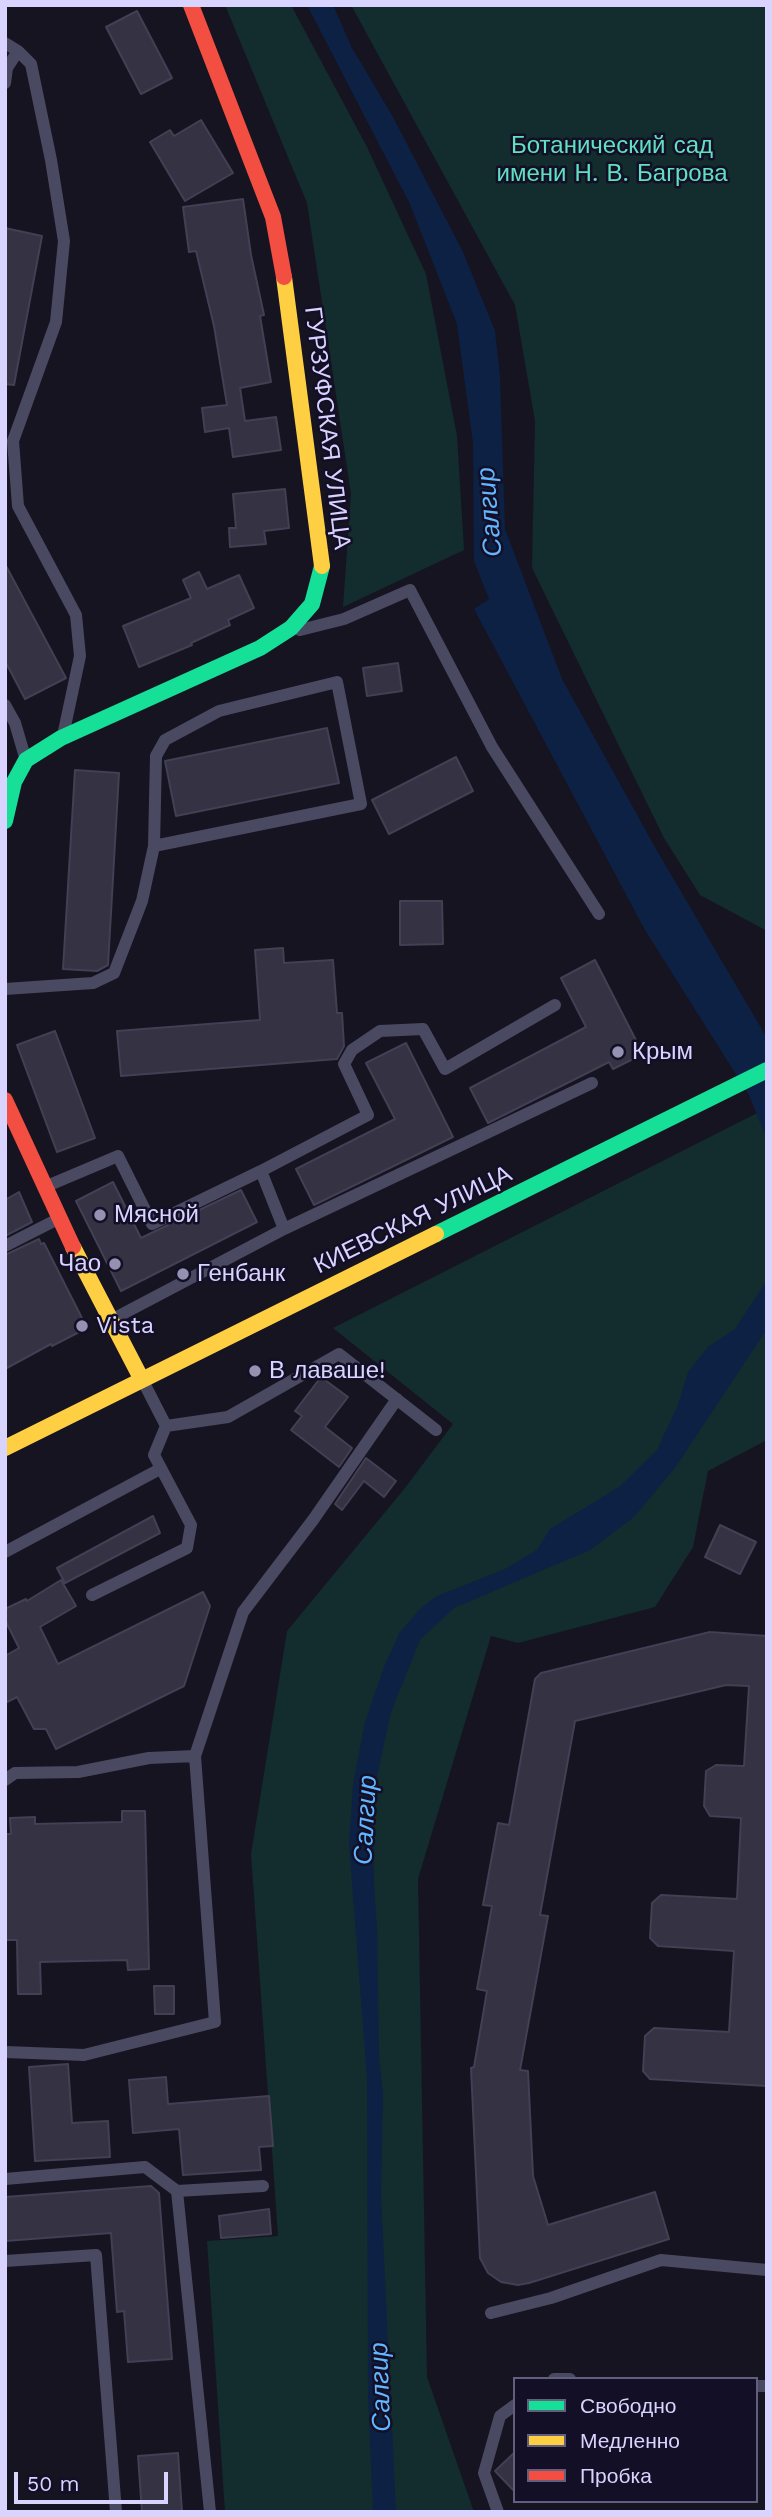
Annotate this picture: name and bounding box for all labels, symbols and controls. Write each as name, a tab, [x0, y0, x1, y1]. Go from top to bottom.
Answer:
park label: Ботанический сад имени Н. В. Багрова	[497, 132, 727, 188]
street label: ГУРЗУФСКАЯ УЛИЦА	[298, 305, 356, 551]
water label: Салгир	[471, 466, 509, 558]
place label: Крым	[632, 1038, 693, 1066]
marker: Крым	[610, 1044, 626, 1060]
street label: КИЕВСКАЯ УЛИЦА	[309, 1160, 517, 1280]
place label: Мясной	[114, 1201, 199, 1229]
marker: Мясной	[92, 1207, 108, 1223]
place label: Чао	[58, 1250, 101, 1278]
marker: Чао	[107, 1256, 123, 1272]
place label: Генбанк	[197, 1260, 285, 1288]
marker: Генбанк	[175, 1266, 191, 1282]
place label: Vista	[96, 1312, 154, 1340]
marker: Vista	[74, 1318, 90, 1334]
place label: В лаваше!	[269, 1357, 386, 1385]
marker: В лаваше!	[247, 1363, 263, 1379]
water label: Салгир	[348, 1774, 384, 1866]
water label: Салгир	[364, 2342, 398, 2432]
legend	[513, 2377, 758, 2503]
text: Свободно	[580, 2393, 677, 2418]
text: Медленно	[580, 2428, 680, 2453]
scale bar	[18, 2458, 172, 2502]
text: Пробка	[580, 2463, 652, 2488]
text: 50 m	[27, 2471, 79, 2496]

